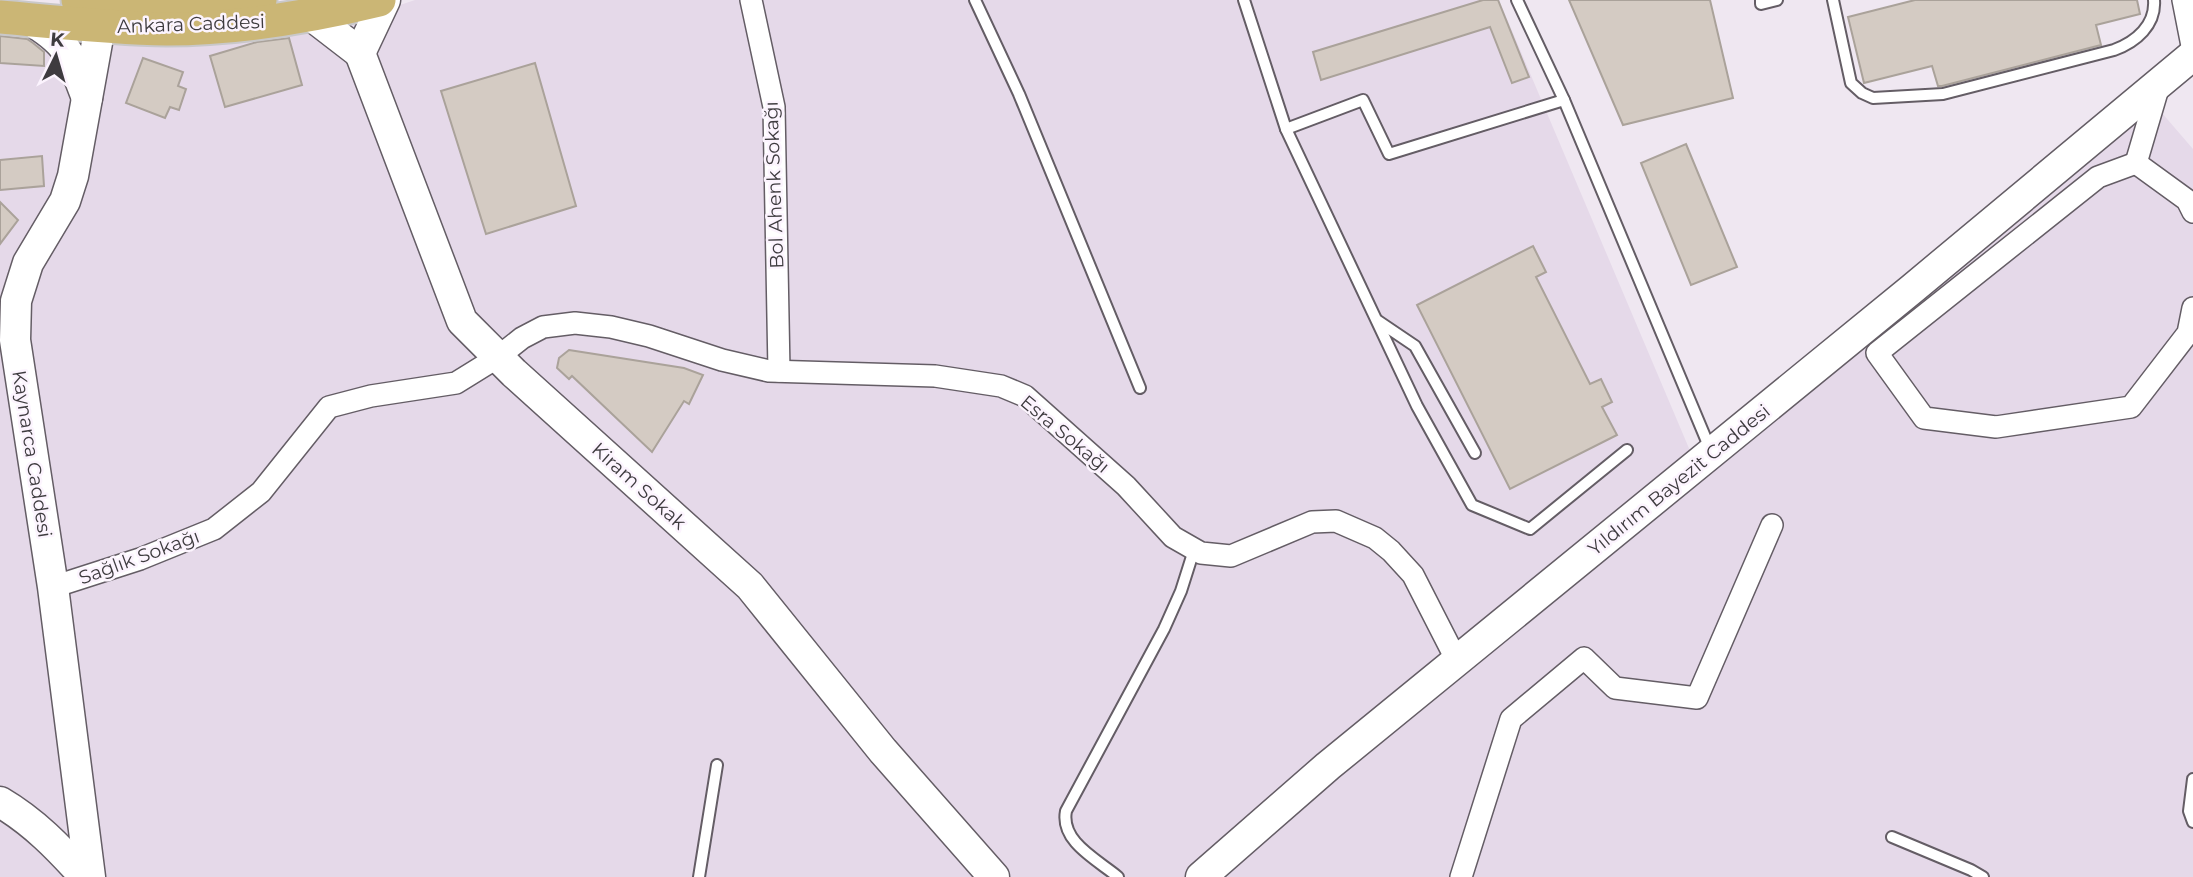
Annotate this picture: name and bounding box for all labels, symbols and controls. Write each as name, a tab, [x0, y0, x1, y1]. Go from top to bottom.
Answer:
street label: Ankara Caddesi	[117, 10, 265, 38]
north arrow	[21, 21, 91, 91]
text: K	[49, 27, 66, 52]
street label: Bol Ahenk Sokağı	[760, 101, 788, 269]
street label: Kaynarca Caddesi	[7, 369, 57, 539]
street label: Esra Sokağı	[1016, 390, 1114, 478]
street label: Yıldırım Bayezit Caddesi	[1583, 400, 1775, 560]
street label: Kiram Sokak	[587, 438, 691, 535]
street label: Sağlık Sokağı	[76, 525, 202, 589]

